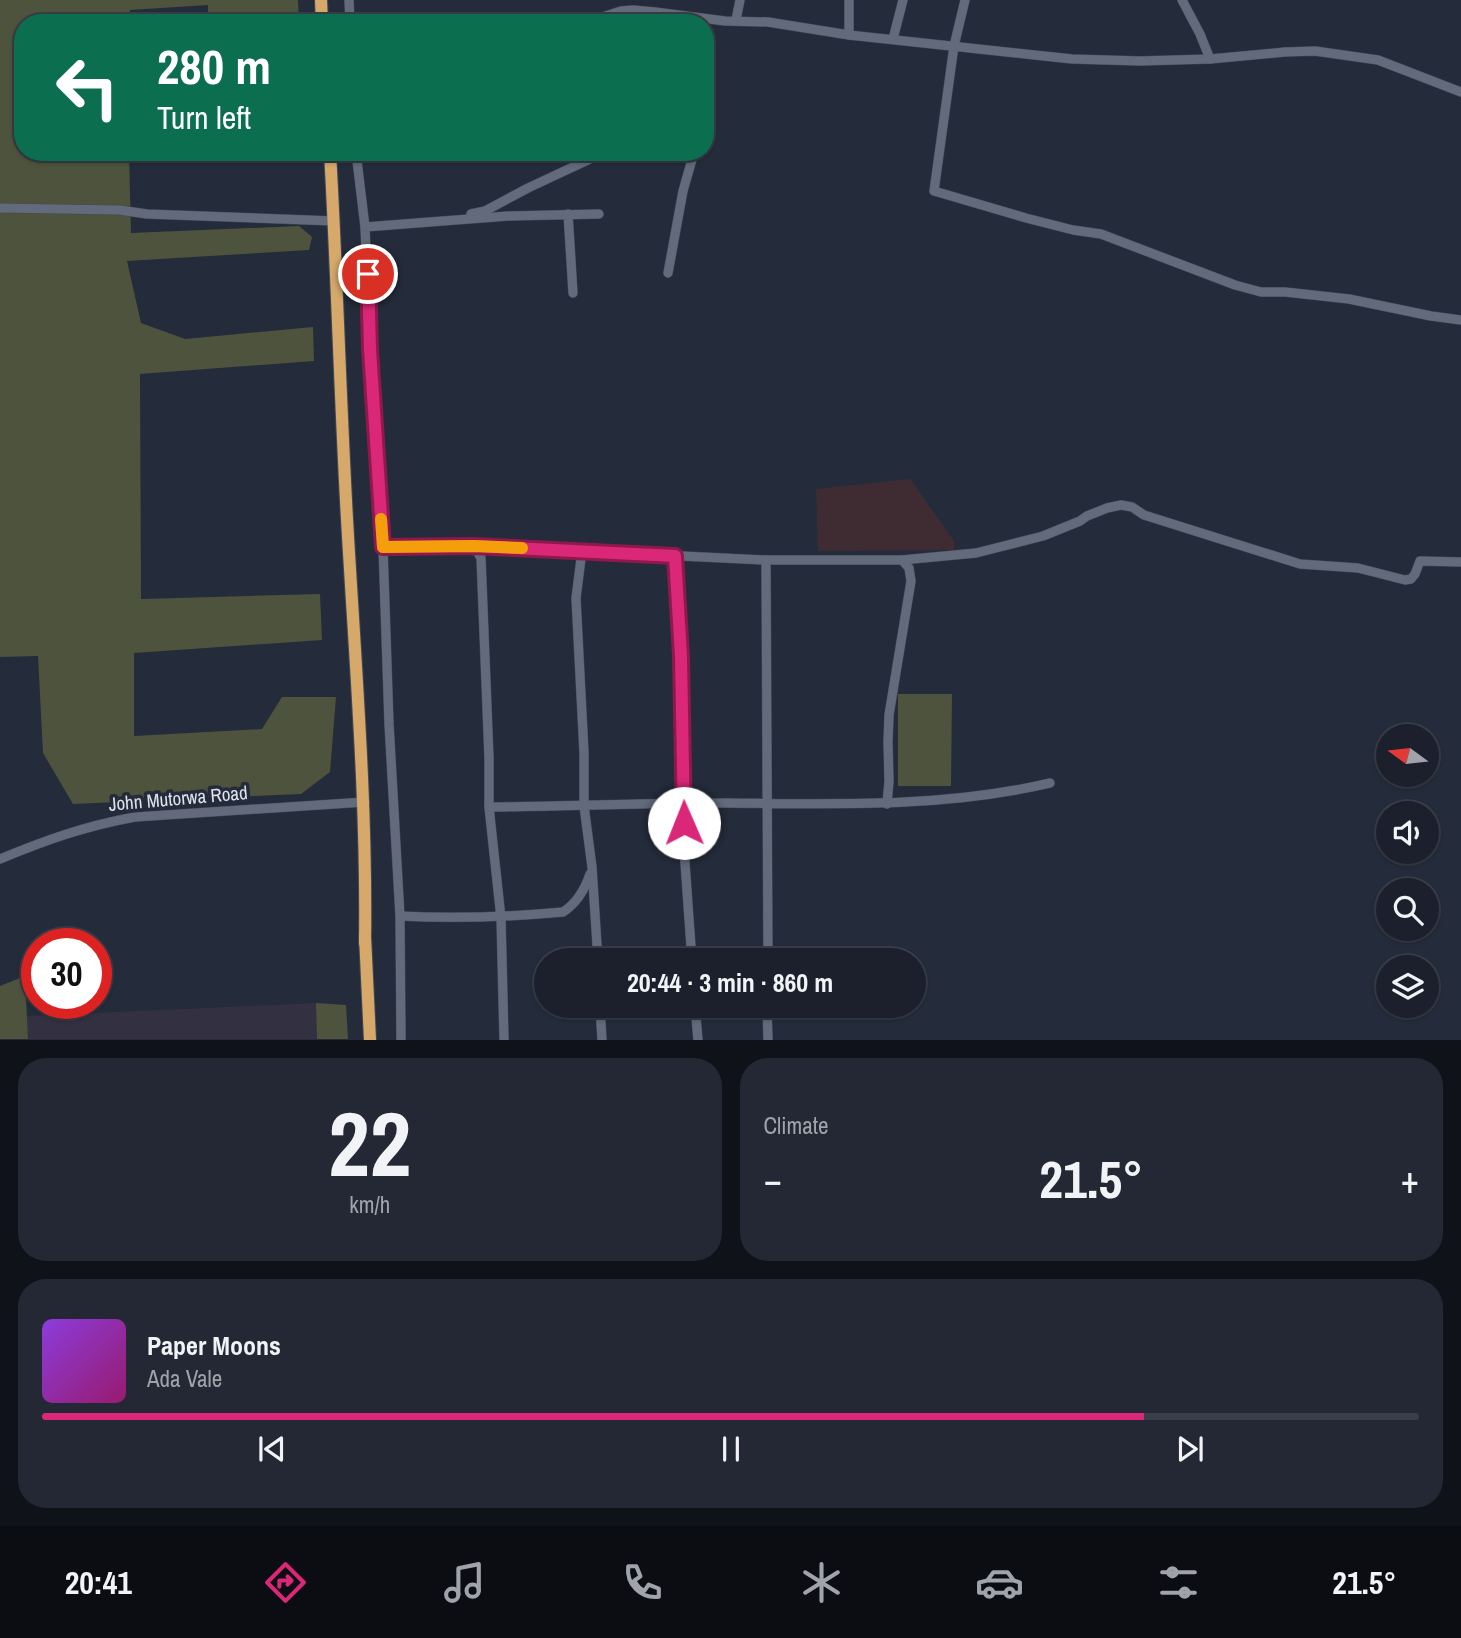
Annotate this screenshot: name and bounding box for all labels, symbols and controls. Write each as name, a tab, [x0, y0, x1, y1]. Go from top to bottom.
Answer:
text: 280 m	[157, 33, 271, 99]
icon: left	[42, 42, 133, 133]
text: Turn left	[157, 96, 251, 139]
pin	[338, 244, 398, 304]
icon: arrive	[349, 255, 387, 293]
north arrow	[1376, 724, 1438, 788]
map controls	[1376, 724, 1439, 1018]
street label: John Mutorwa Road	[107, 779, 249, 817]
position arrow	[647, 786, 721, 860]
button: sound	[1376, 801, 1439, 864]
button: search	[1376, 878, 1439, 941]
speed limit sign: 30	[21, 928, 112, 1019]
button: layers	[1376, 955, 1439, 1018]
text: 20:44 · 3 min · 860 m	[627, 965, 833, 1000]
text: 22	[328, 1082, 411, 1204]
text: Climate	[764, 1110, 828, 1141]
text: 21.5°	[1039, 1144, 1143, 1214]
text: −	[764, 1154, 782, 1205]
text: +	[1401, 1154, 1419, 1205]
text: km/h	[349, 1189, 390, 1220]
text: Paper Moons	[147, 1328, 281, 1363]
text: Ada Vale	[147, 1363, 222, 1394]
icon: previous	[253, 1430, 291, 1468]
icon: pause	[712, 1430, 750, 1468]
icon: next	[1171, 1430, 1209, 1468]
icon: directions	[261, 1558, 310, 1607]
icon: music	[440, 1558, 489, 1607]
icon: phone	[618, 1558, 667, 1607]
icon: climate	[797, 1558, 846, 1607]
icon: car	[975, 1558, 1024, 1607]
icon: filters	[1154, 1558, 1203, 1607]
text: 20:41	[65, 1561, 132, 1604]
text: 21.5°	[1332, 1561, 1396, 1604]

